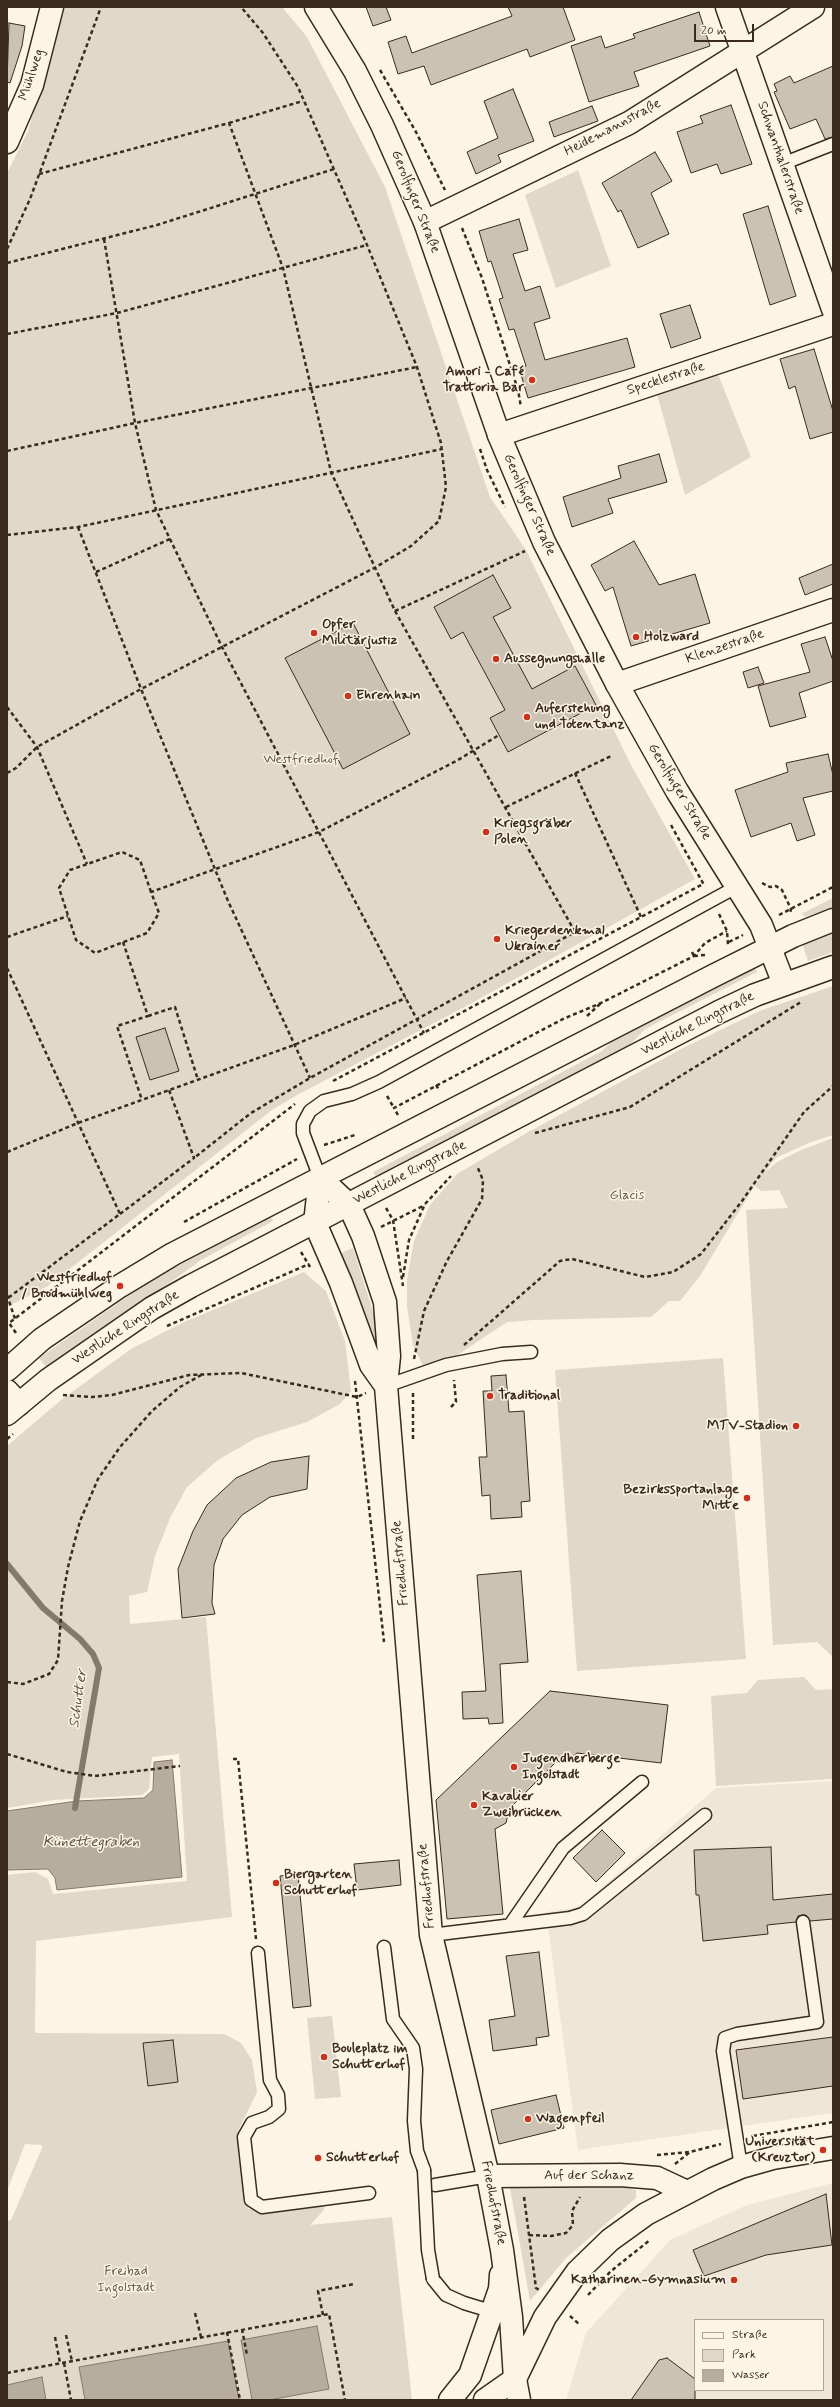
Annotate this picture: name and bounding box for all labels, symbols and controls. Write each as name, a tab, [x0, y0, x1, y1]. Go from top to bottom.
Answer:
scale bar	[696, 16, 756, 42]
text: 20 m	[701, 23, 727, 39]
street label: Mühlweg	[16, 47, 48, 103]
street label: Heidemannstraße	[562, 95, 664, 161]
street label: Schwanthalerstraße	[753, 99, 807, 217]
street label: Gerolfinger Straße	[387, 148, 443, 256]
street label: Specklestraße	[625, 359, 707, 399]
place label: Amori - Café Trattoria Bar	[443, 364, 524, 396]
marker: Amori - Café Trattoria Bar	[527, 375, 537, 385]
street label: Gerolfinger Straße	[499, 451, 559, 559]
place label: Opfer Militärjustiz	[322, 617, 397, 650]
street label: Klenzestraße	[684, 626, 766, 668]
marker: Opfer Militärjustiz	[309, 628, 319, 638]
place label: Holzward	[644, 629, 699, 645]
marker: Holzward	[631, 632, 641, 642]
place label: Aussegnungshalle	[504, 651, 605, 667]
marker: Aussegnungshalle	[491, 654, 501, 664]
place label: Ehrenhain	[356, 688, 421, 704]
marker: Ehrenhain	[343, 691, 353, 701]
place label: Auferstehung und Totentanz	[535, 701, 625, 734]
marker: Auferstehung und Totentanz	[522, 712, 532, 722]
street label: Gerolfinger Straße	[644, 741, 714, 843]
park label: Westfriedhof	[263, 752, 339, 768]
place label: Kriegsgräber Polen	[494, 816, 572, 848]
marker: Kriegsgräber Polen	[481, 827, 491, 837]
place label: Kriegerdenkmal Ukrainer	[505, 923, 605, 956]
marker: Kriegerdenkmal Ukrainer	[492, 934, 502, 944]
street label: Westliche Ringstraße	[639, 988, 757, 1060]
street label: Westliche Ringstraße	[351, 1137, 469, 1209]
park label: Glacis	[610, 1188, 644, 1204]
place label: Westfriedhof / Brodmühlweg	[21, 1270, 112, 1302]
marker: Westfriedhof / Brodmühlweg	[115, 1281, 125, 1291]
street label: Westliche Ringstraße	[69, 1287, 183, 1369]
place label: Traditional	[498, 1388, 560, 1404]
marker: Traditional	[485, 1391, 495, 1401]
place label: MTV-Stadion	[707, 1418, 788, 1434]
marker: MTV-Stadion	[791, 1421, 801, 1431]
place label: Bezirkssportanlage Mitte	[623, 1482, 739, 1514]
marker: Bezirkssportanlage Mitte	[742, 1493, 752, 1503]
street label: Friedhofstraße	[389, 1520, 413, 1606]
water label: Schutter	[66, 1669, 92, 1729]
place label: Jugendherberge Ingolstadt	[522, 1751, 620, 1784]
marker: Jugendherberge Ingolstadt	[509, 1762, 519, 1772]
place label: Kavalier Zweibrücken	[482, 1789, 562, 1822]
marker: Kavalier Zweibrücken	[469, 1800, 479, 1810]
water label: Künettegraben	[43, 1834, 139, 1852]
street label: Friedhofstraße	[415, 1843, 439, 1929]
place label: Biergarten Schutterhof	[284, 1867, 357, 1900]
marker: Biergarten Schutterhof	[271, 1878, 281, 1888]
place label: Bouleplatz im Schutterhof	[332, 2041, 408, 2074]
marker: Bouleplatz im Schutterhof	[319, 2052, 329, 2062]
place label: Wagenpfeil	[536, 2111, 605, 2127]
marker: Wagenpfeil	[523, 2114, 533, 2124]
place label: Universität (Kreuztor)	[745, 2134, 815, 2166]
marker: Universität (Kreuztor)	[818, 2145, 828, 2155]
place label: Schutterhof	[326, 2150, 399, 2166]
marker: Schutterhof	[313, 2153, 323, 2163]
street label: Friedhofstraße	[477, 2159, 509, 2247]
street label: Auf der Schanz	[544, 2168, 634, 2184]
park label: Freibad Ingolstadt	[97, 2264, 155, 2296]
place label: Katharinen-Gymnasium	[571, 2272, 726, 2288]
marker: Katharinen-Gymnasium	[729, 2275, 739, 2285]
legend	[694, 2319, 824, 2391]
text: Straße	[732, 2327, 767, 2343]
text: Park	[732, 2347, 756, 2363]
text: Wasser	[732, 2367, 770, 2383]

